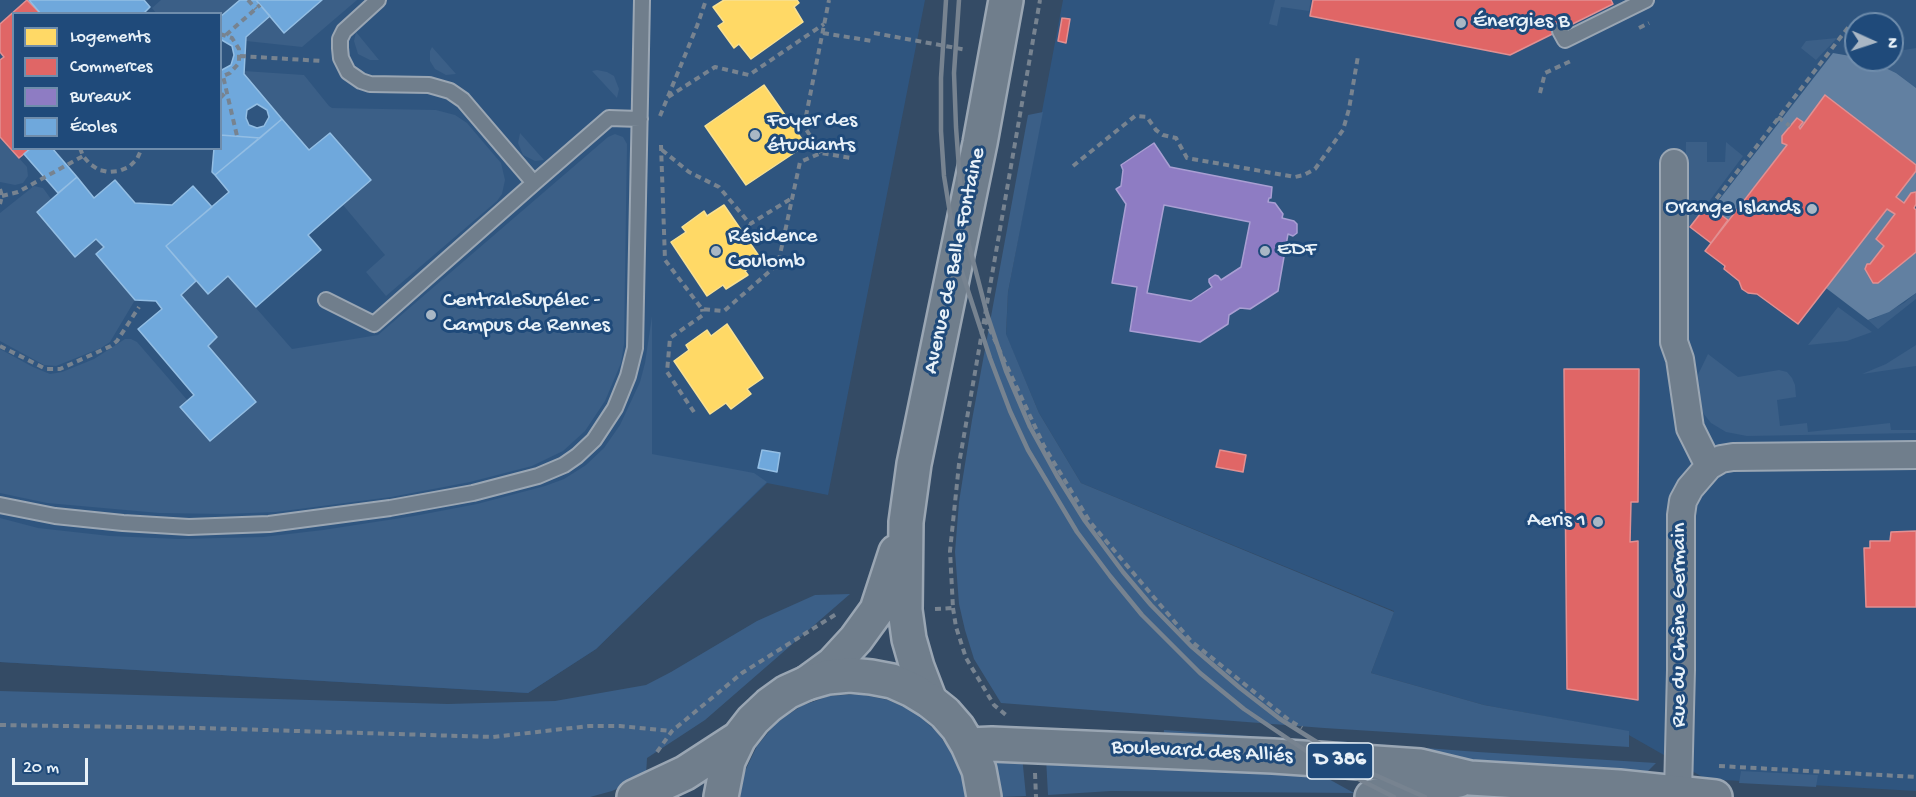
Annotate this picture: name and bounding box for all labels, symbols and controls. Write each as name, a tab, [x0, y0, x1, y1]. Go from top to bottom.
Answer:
place label: Énergies B	[1473, 10, 1569, 36]
legend	[12, 12, 222, 150]
north arrow	[1844, 12, 1904, 72]
marker: Énergies B	[1454, 16, 1468, 30]
text: Logements	[70, 27, 150, 48]
text: N	[1881, 37, 1900, 49]
text: Commerces	[70, 57, 152, 78]
text: Bureaux	[70, 87, 131, 108]
place label: Foyer des étudiants	[767, 109, 857, 160]
text: Écoles	[70, 117, 117, 138]
marker: Foyer des étudiants	[748, 128, 762, 142]
street label: Avenue de Belle Fontaine	[919, 145, 993, 377]
place label: Orange Islands	[1665, 196, 1800, 222]
marker: Orange Islands	[1805, 202, 1819, 216]
place label: Résidence Coulomb	[728, 225, 817, 276]
place label: EDF	[1277, 238, 1316, 264]
marker: Résidence Coulomb	[709, 244, 723, 258]
marker: EDF	[1258, 244, 1272, 258]
place label: CentraleSupélec - Campus de Rennes	[443, 289, 610, 340]
marker: CentraleSupélec - Campus de Rennes	[424, 308, 438, 322]
place label: Aeris 1	[1527, 509, 1586, 535]
marker: Aeris 1	[1591, 515, 1605, 529]
street label: Rue du Chêne Germain	[1668, 522, 1694, 728]
street label: Boulevard des Alliés	[1111, 735, 1293, 771]
road number: D 386	[1307, 743, 1373, 779]
scale bar	[15, 746, 92, 784]
text: 20 m	[23, 758, 59, 779]

